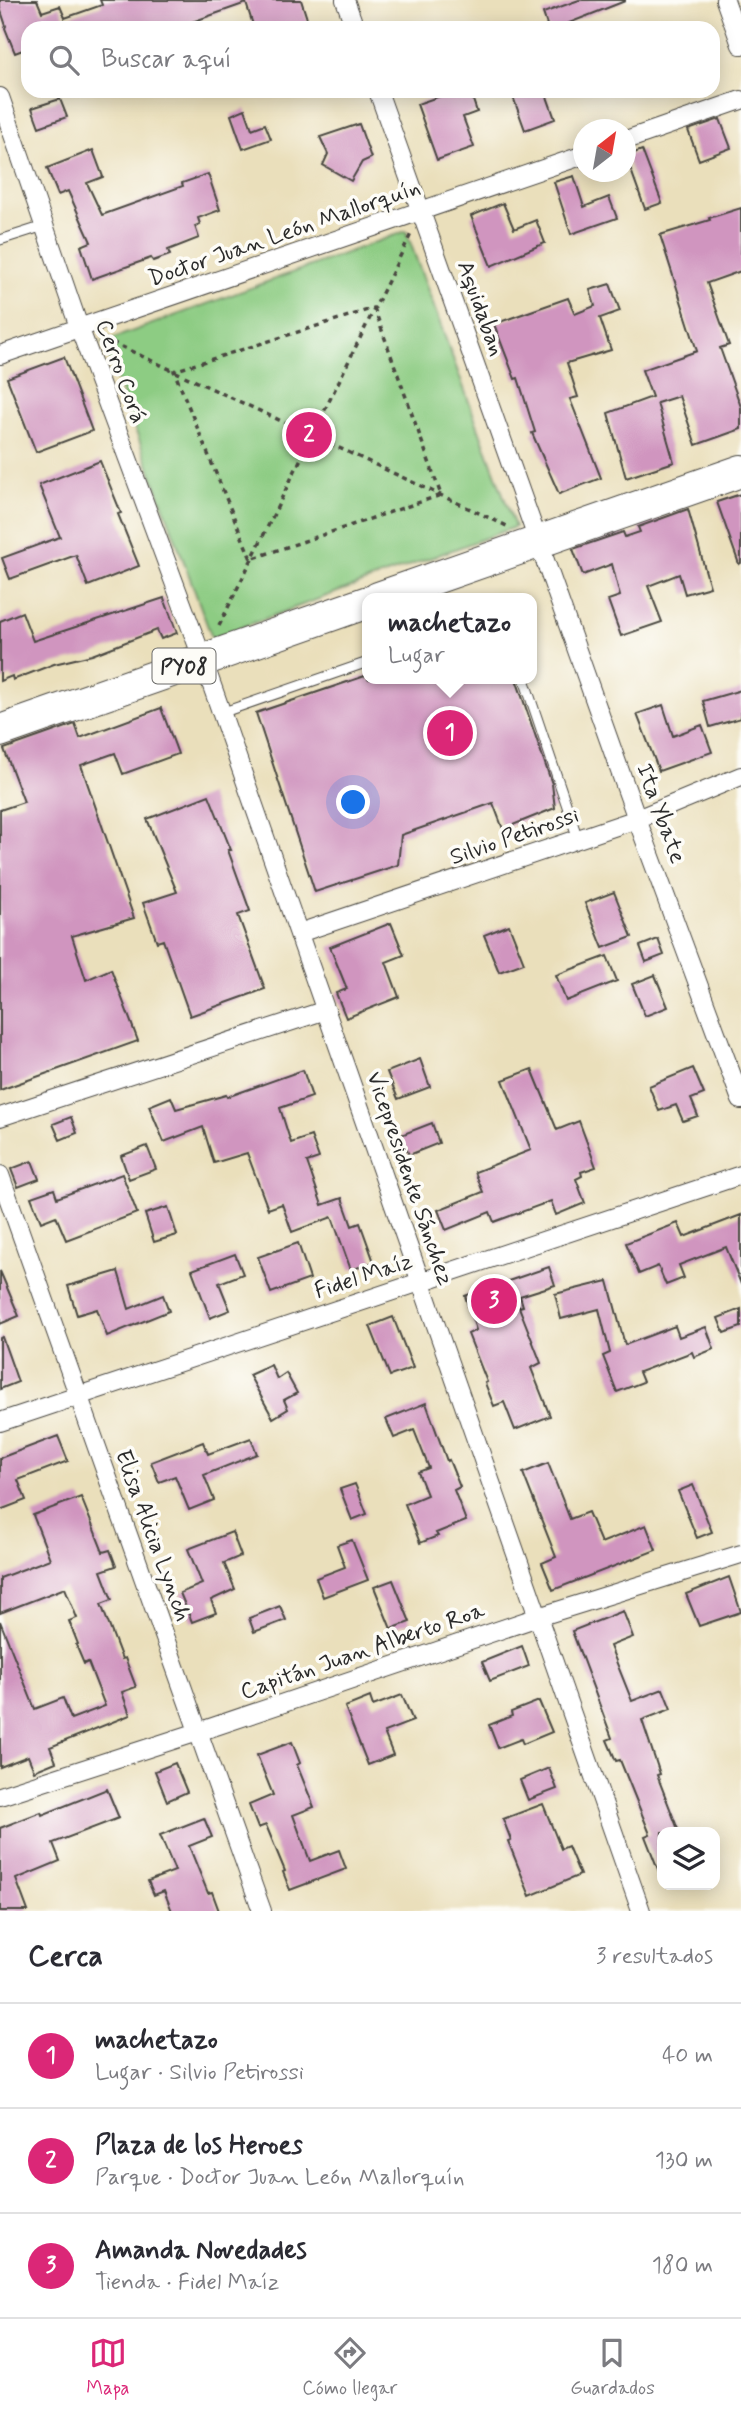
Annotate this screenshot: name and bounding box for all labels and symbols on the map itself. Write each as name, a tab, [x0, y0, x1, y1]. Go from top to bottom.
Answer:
north arrow	[573, 119, 636, 182]
street label: Doctor Juan León Mallorquín	[145, 173, 425, 295]
street label: Aquidaban	[449, 257, 511, 360]
street label: Cerro Corá	[87, 316, 153, 428]
pin: 2	[286, 409, 332, 461]
road number: PY08	[152, 648, 216, 684]
pin: 1	[427, 707, 473, 759]
street label: Ita Ybate	[628, 760, 692, 868]
your location	[336, 785, 370, 819]
street label: Silvio Petirossi	[446, 801, 583, 873]
street label: Vicepresidente Sánchez	[358, 1068, 460, 1290]
street label: Fidel Maíz	[311, 1247, 417, 1307]
pin: 3	[471, 1275, 517, 1327]
street label: Elisa Alicia Lynch	[107, 1446, 197, 1626]
street label: Capitán Juan Alberto Roa	[237, 1596, 489, 1708]

